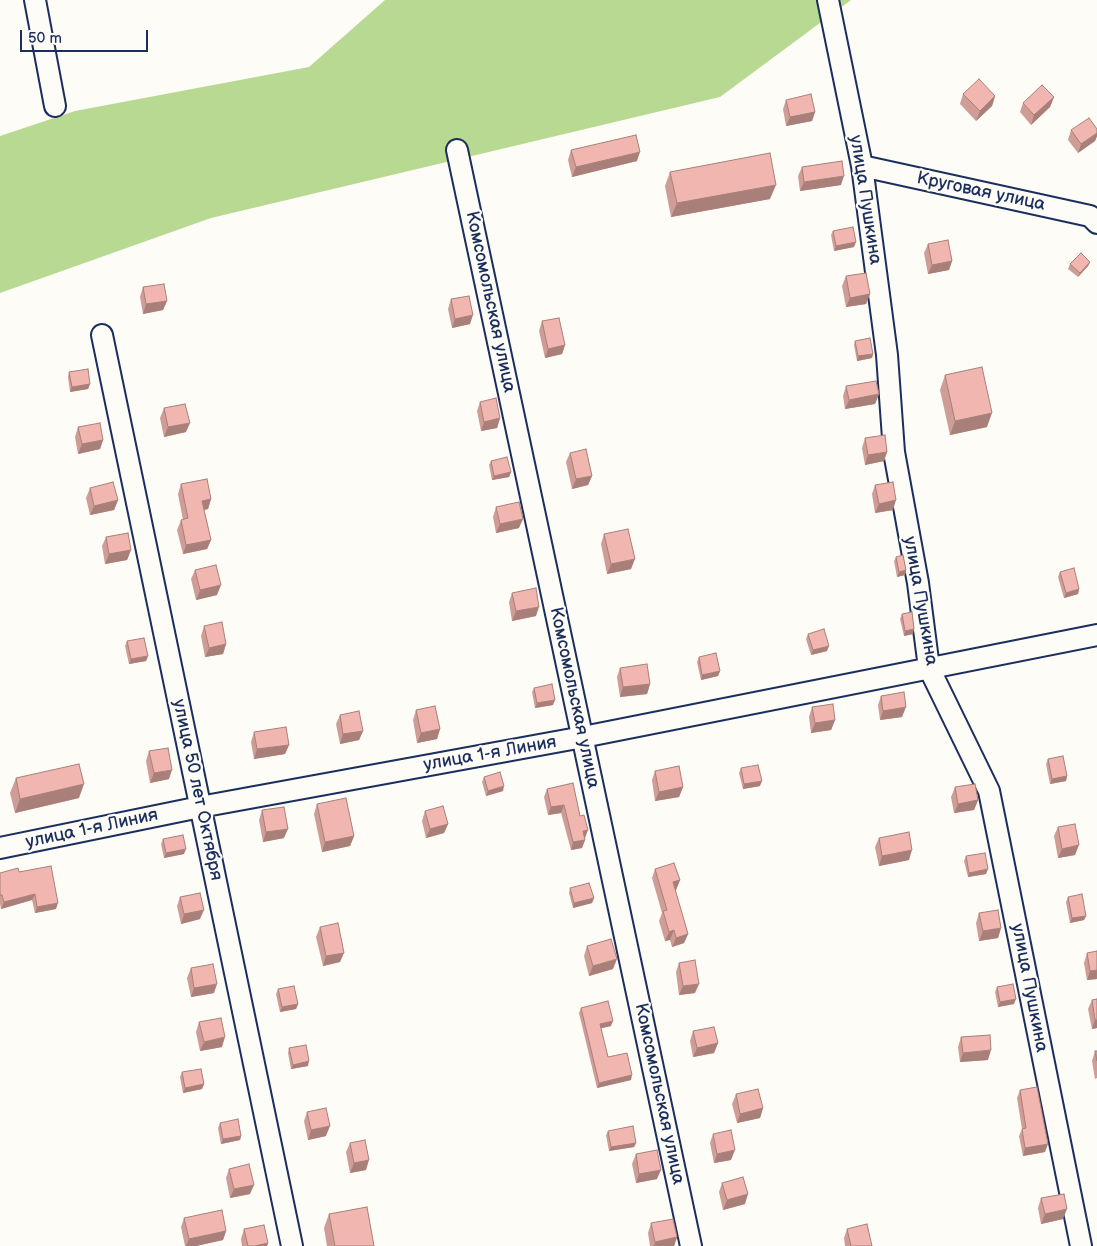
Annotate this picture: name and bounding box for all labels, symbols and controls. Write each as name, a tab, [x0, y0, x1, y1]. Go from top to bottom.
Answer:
scale bar	[22, 20, 150, 52]
text: 50 m	[28, 29, 62, 48]
street label: улица Пушкина	[844, 134, 886, 266]
street label: Круговая улица	[915, 168, 1047, 216]
street label: Комсомольская улица	[460, 209, 520, 395]
street label: улица Пушкина	[898, 535, 942, 667]
street label: Комсомольская улица	[544, 605, 604, 791]
street label: улица 50 лет Октября	[167, 697, 227, 883]
street label: улица 1-я Линия	[422, 732, 558, 776]
street label: улица 1-я Линия	[24, 804, 160, 854]
street label: улица Пушкина	[1006, 922, 1052, 1054]
street label: Комсомольская улица	[629, 1001, 689, 1187]

